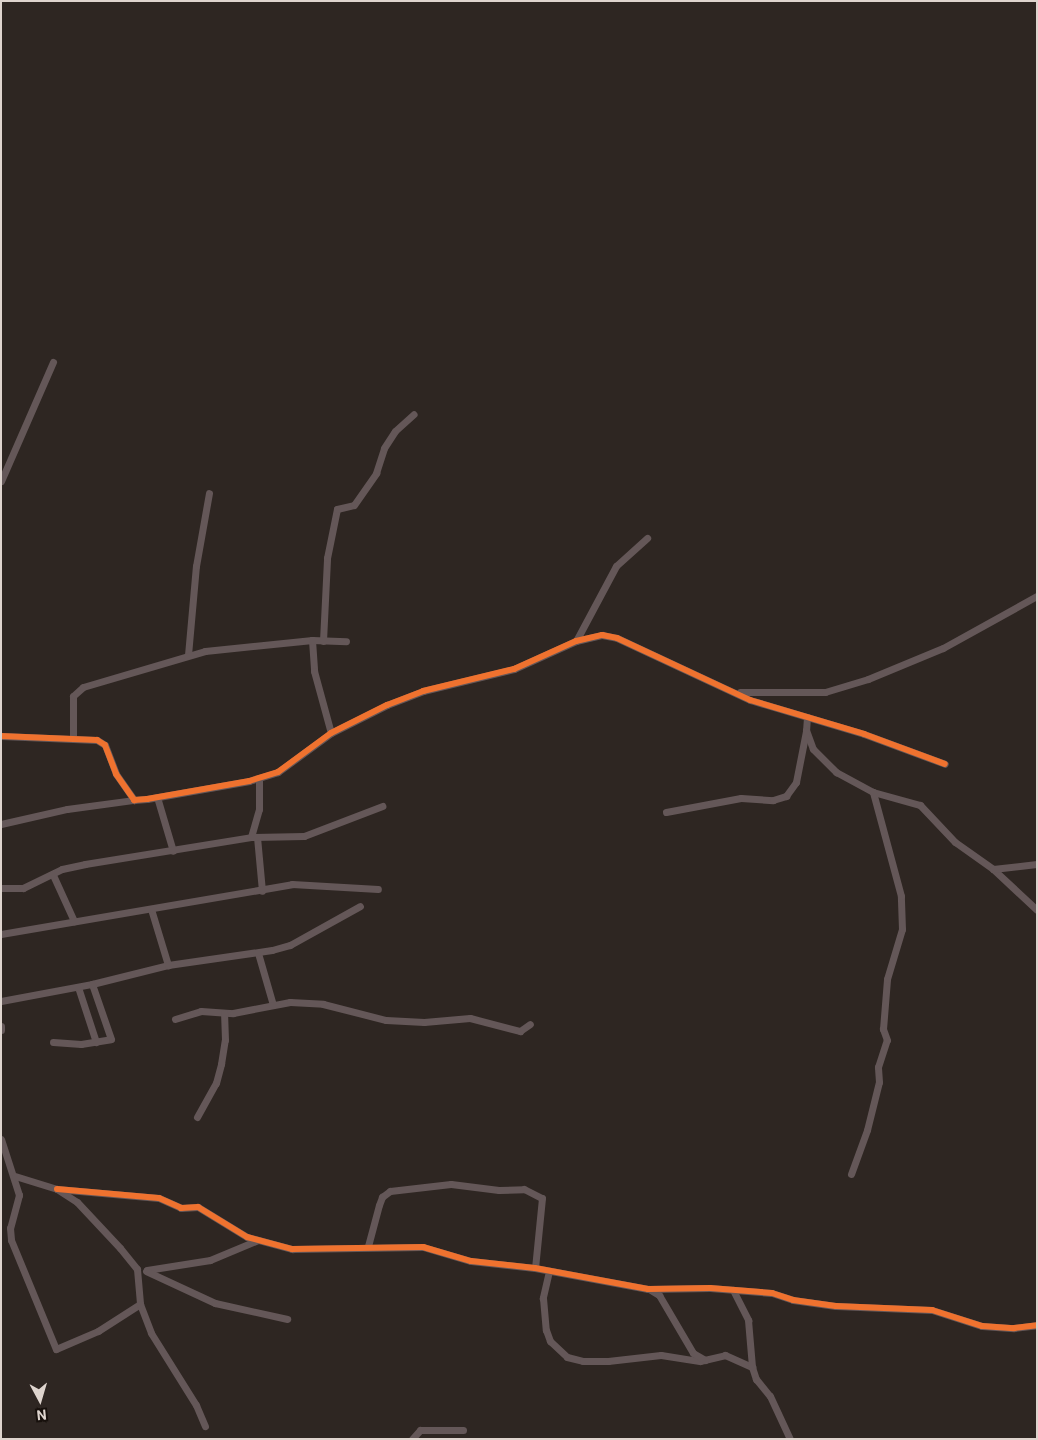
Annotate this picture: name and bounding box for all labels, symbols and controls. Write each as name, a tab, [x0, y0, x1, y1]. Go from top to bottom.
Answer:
north arrow	[15, 1375, 65, 1425]
text: N	[36, 1406, 47, 1423]

